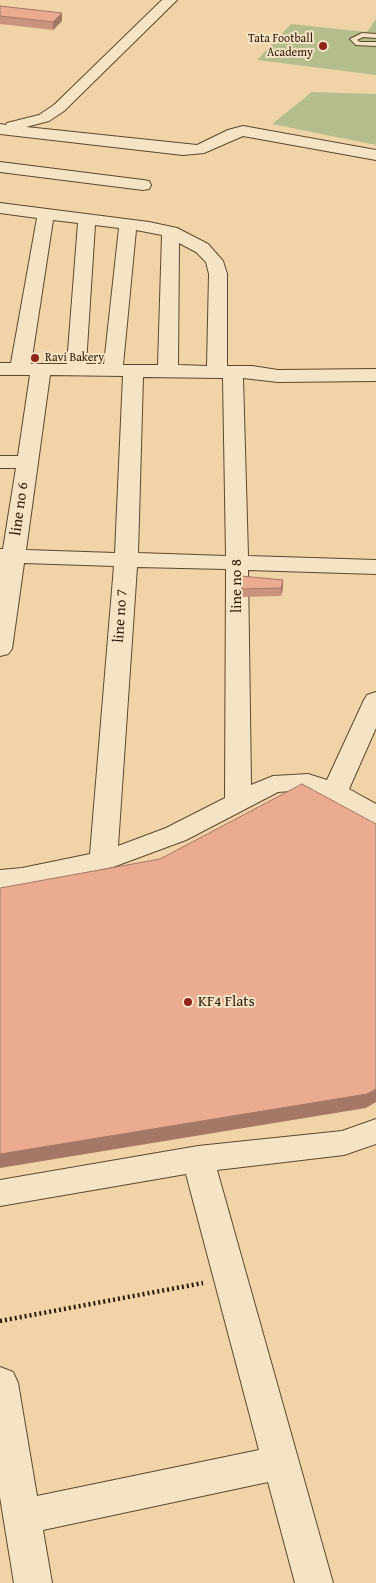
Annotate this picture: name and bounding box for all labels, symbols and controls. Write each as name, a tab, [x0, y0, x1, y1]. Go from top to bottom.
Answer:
place label: Tata Football Academy	[248, 32, 313, 60]
marker: Tata Football Academy	[317, 40, 329, 52]
place label: Ravi Bakery	[45, 351, 104, 365]
marker: Ravi Bakery	[29, 352, 41, 364]
street label: line no 6	[7, 481, 33, 537]
street label: line no 8	[228, 559, 246, 613]
street label: line no 7	[110, 589, 132, 643]
place label: KF4 Flats	[198, 993, 255, 1011]
marker: KF4 Flats	[182, 996, 194, 1008]

